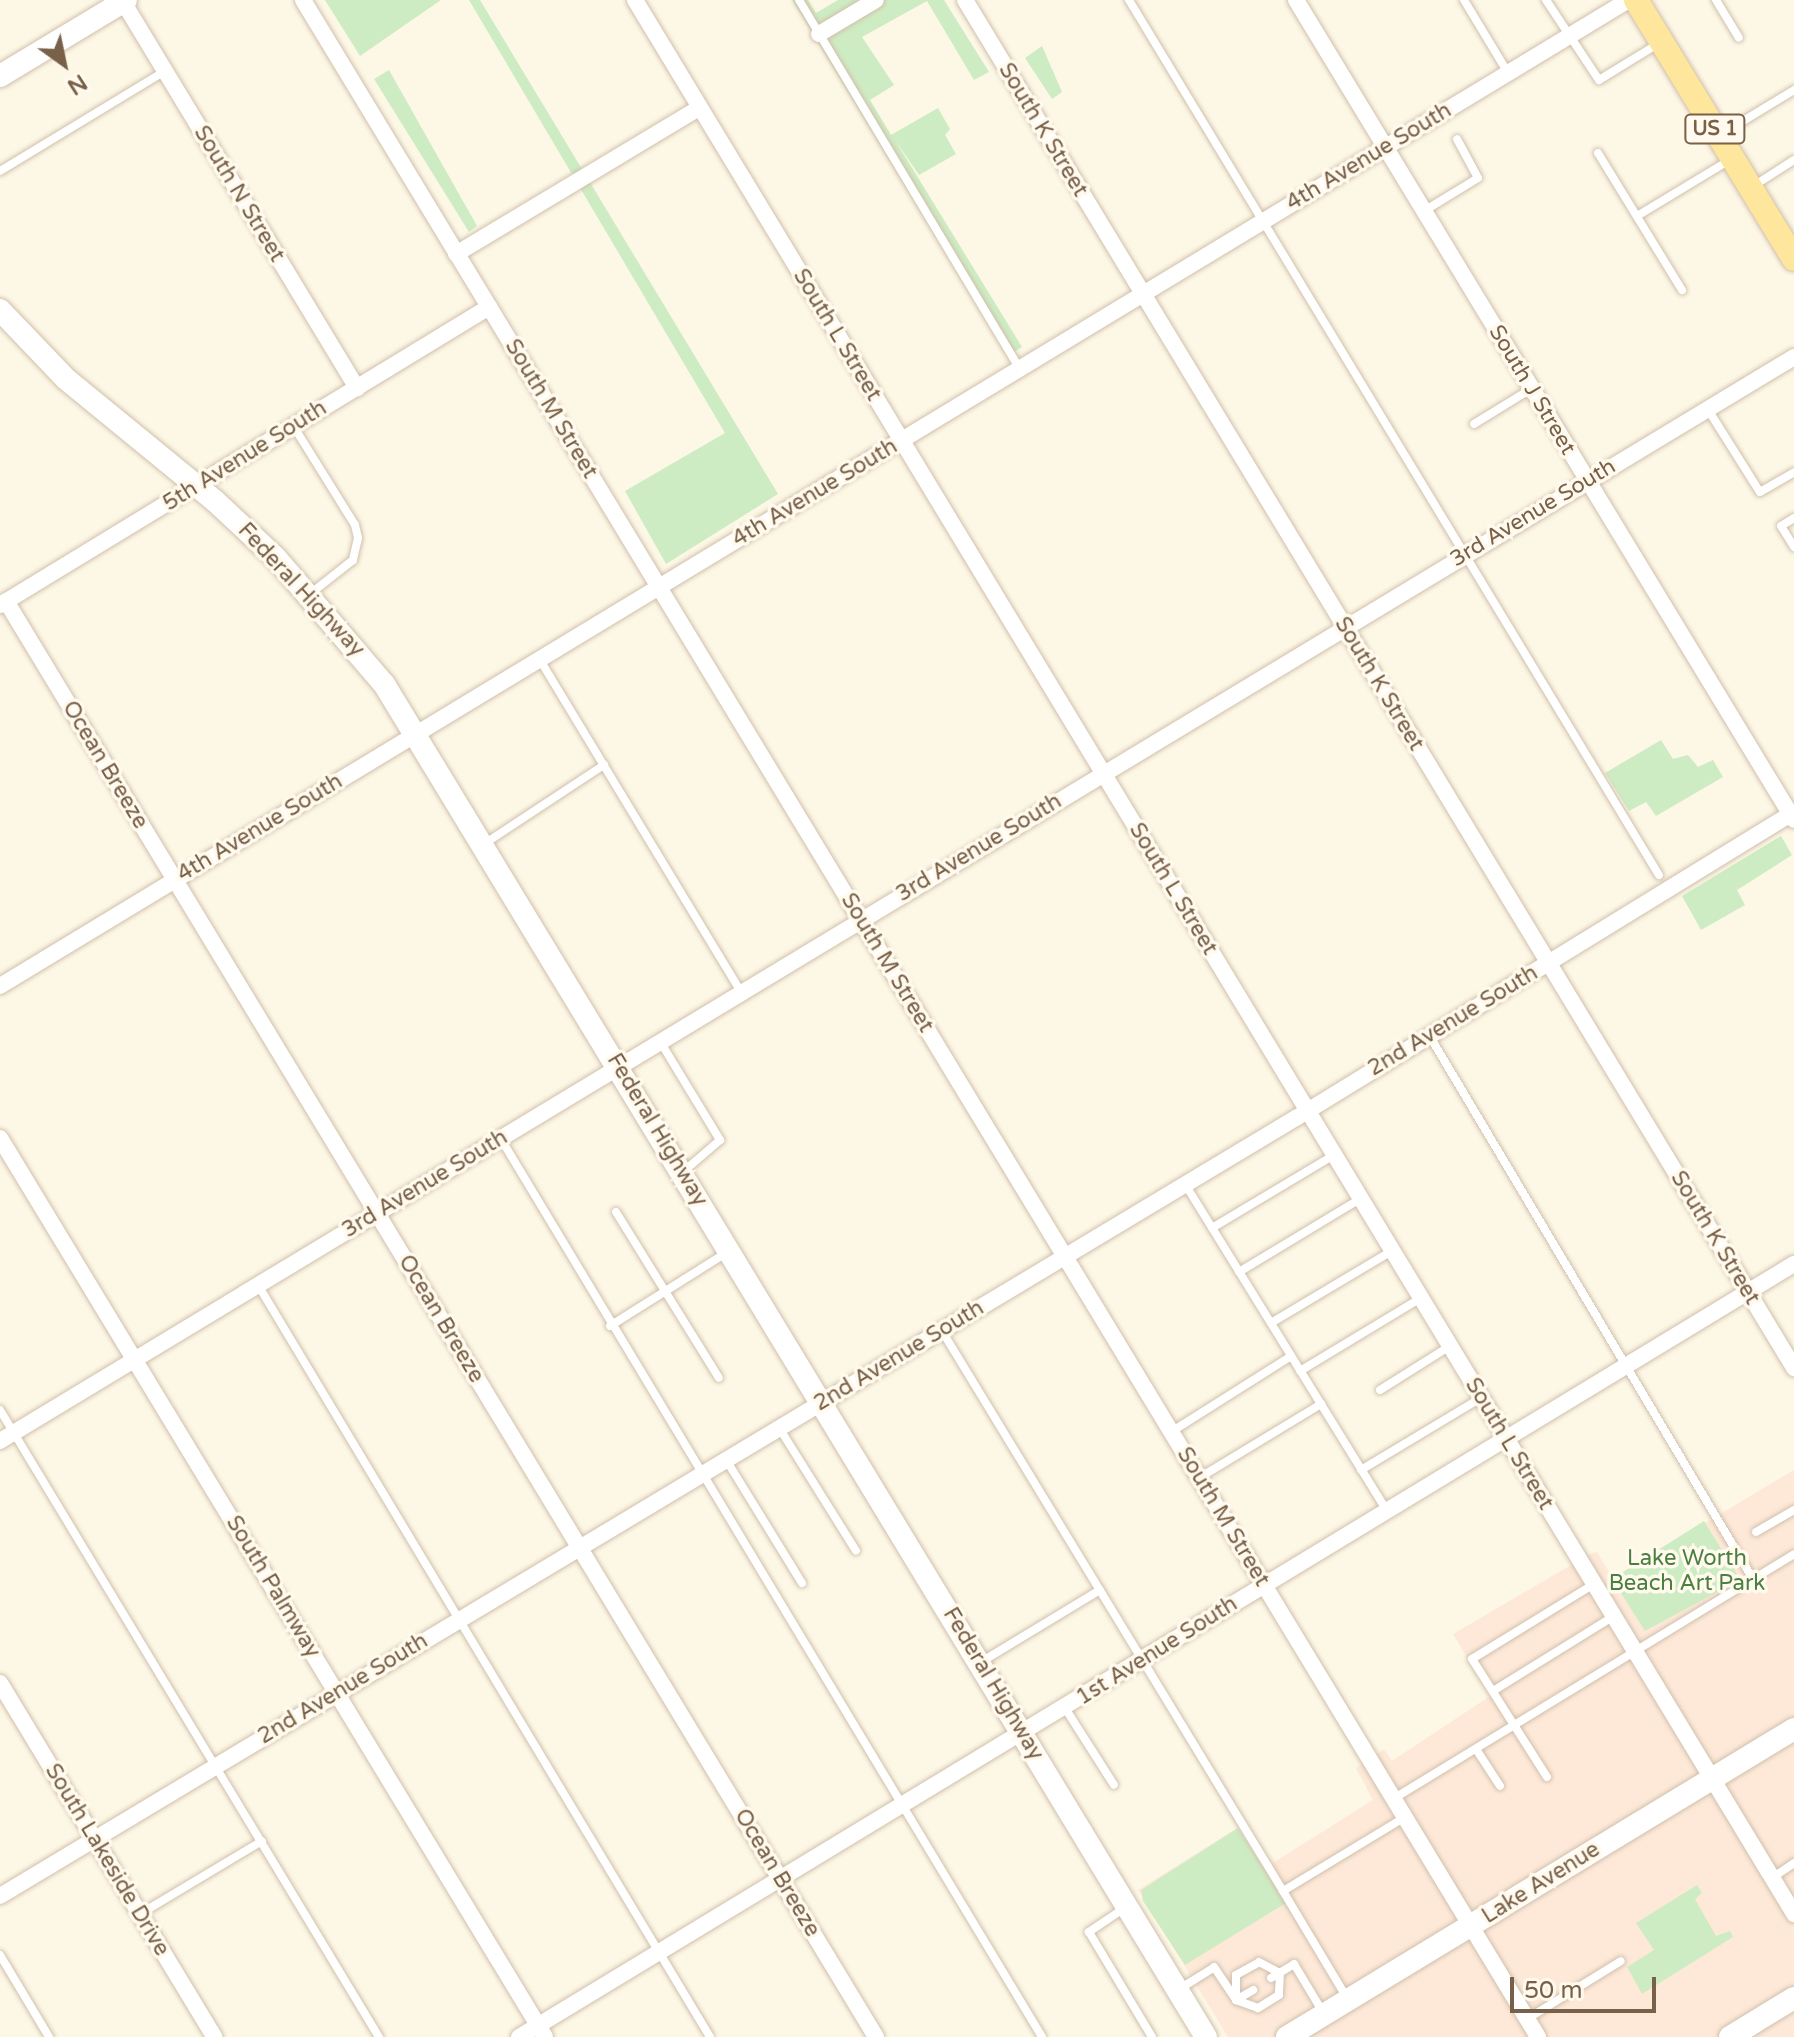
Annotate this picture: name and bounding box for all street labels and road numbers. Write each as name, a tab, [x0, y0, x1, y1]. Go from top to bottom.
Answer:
street label: South K Street	[993, 58, 1093, 202]
street label: 4th Avenue South	[1282, 97, 1456, 217]
road number: US 1	[1683, 113, 1747, 145]
street label: South N Street	[188, 121, 290, 267]
street label: South L Street	[787, 264, 887, 406]
street label: South J Street	[1483, 320, 1581, 460]
street label: South M Street	[499, 335, 603, 483]
street label: 5th Avenue South	[158, 395, 332, 517]
street label: 4th Avenue South	[728, 433, 902, 553]
street label: 3rd Avenue South	[1446, 453, 1620, 573]
street label: Federal Highway	[232, 518, 370, 662]
street label: South K Street	[1329, 612, 1429, 756]
street label: Ocean Breeze	[56, 696, 154, 834]
street label: 4th Avenue South	[173, 768, 347, 888]
street label: 3rd Avenue South	[892, 788, 1066, 908]
street label: South L Street	[1123, 818, 1223, 960]
street label: South M Street	[835, 889, 939, 1037]
street label: 2nd Avenue South	[1363, 960, 1543, 1082]
street label: Federal Highway	[601, 1049, 713, 1211]
street label: 3rd Avenue South	[338, 1124, 512, 1244]
street label: South K Street	[1665, 1166, 1765, 1310]
street label: Ocean Breeze	[392, 1250, 490, 1388]
street label: 2nd Avenue South	[809, 1295, 989, 1417]
street label: South L Street	[1459, 1373, 1559, 1515]
street label: South M Street	[1171, 1443, 1275, 1591]
street label: South Palmway	[220, 1511, 326, 1663]
street label: 1st Avenue South	[1072, 1591, 1242, 1711]
street label: Federal Highway	[937, 1603, 1049, 1765]
street label: 2nd Avenue South	[253, 1628, 433, 1750]
street label: South Lakeside Drive	[39, 1759, 175, 1961]
street label: Ocean Breeze	[728, 1804, 826, 1942]
street label: Lake Avenue	[1477, 1836, 1605, 1930]

